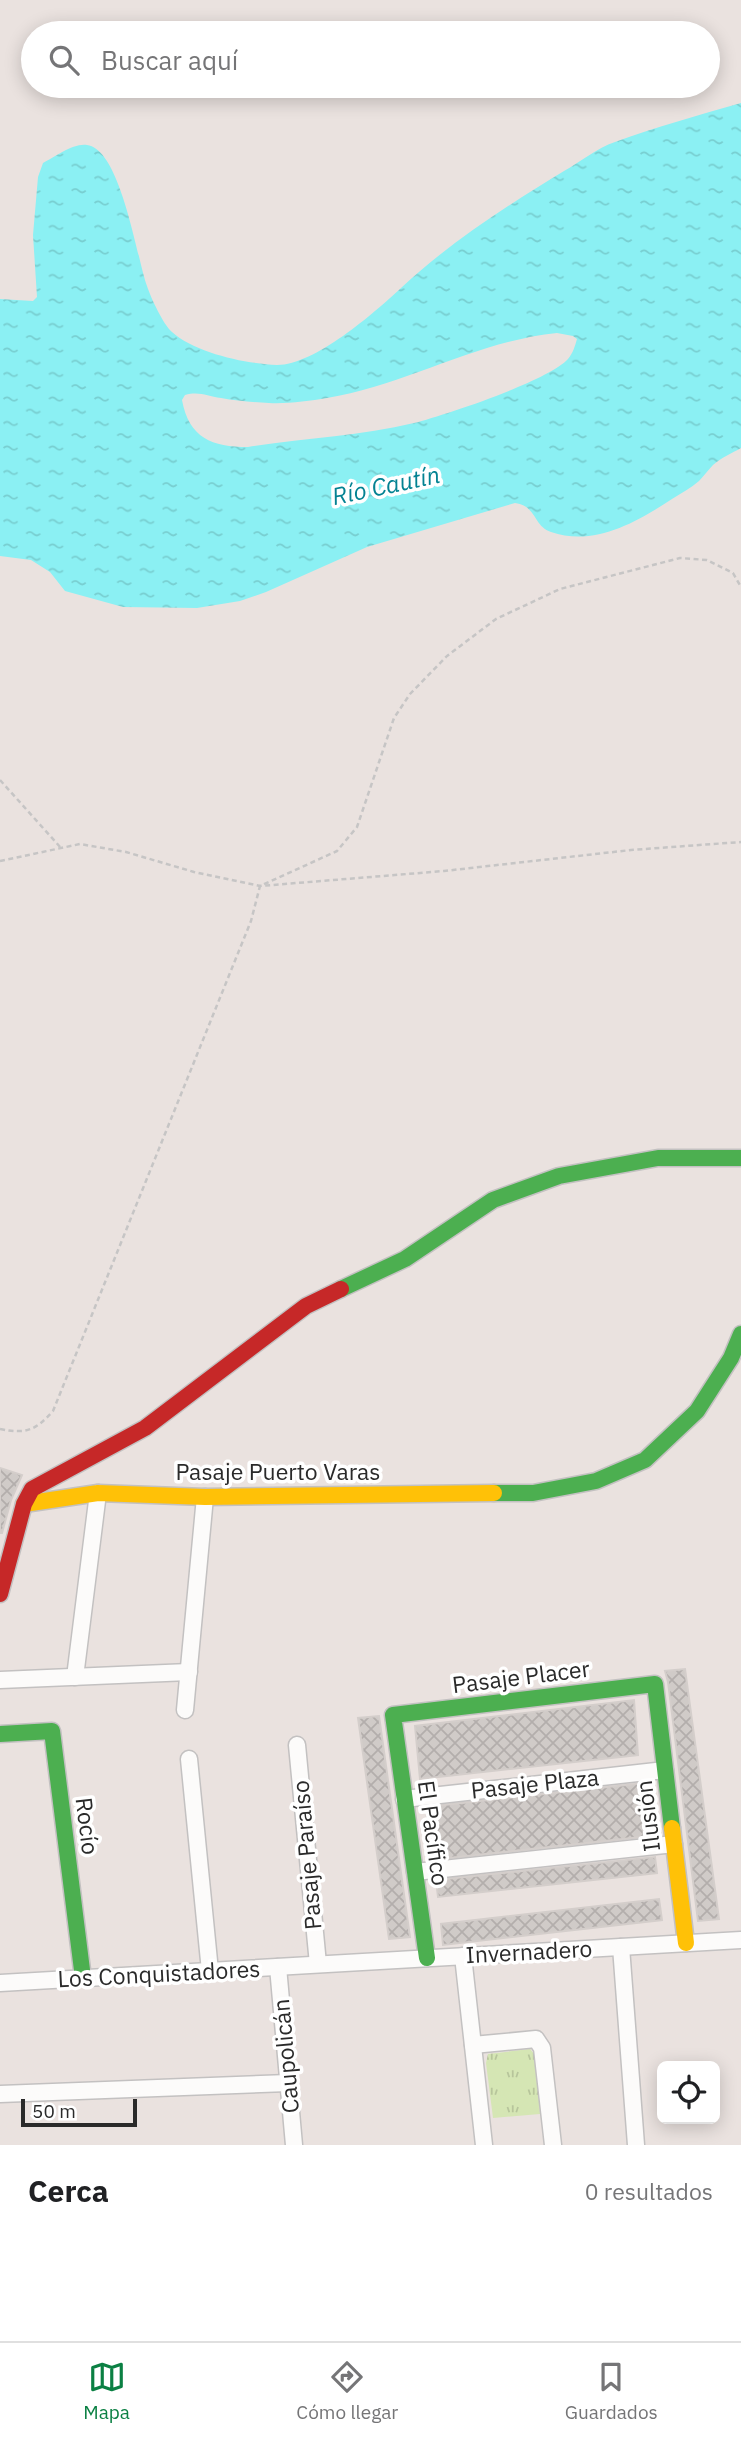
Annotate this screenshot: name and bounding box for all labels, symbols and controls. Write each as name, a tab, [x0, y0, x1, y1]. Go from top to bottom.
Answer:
search box	[21, 21, 720, 98]
icon: search	[45, 41, 83, 79]
text: Buscar aquí	[101, 43, 238, 77]
water label: Río Cautín	[329, 458, 443, 512]
street label: Pasaje Puerto Varas	[175, 1456, 381, 1486]
street label: Pasaje Placer	[450, 1653, 592, 1699]
street label: Pasaje Plaza	[469, 1761, 600, 1805]
street label: El Pacífico	[412, 1778, 456, 1887]
street label: Pasaje Paraíso	[285, 1779, 327, 1931]
street label: Ilusión	[628, 1779, 666, 1853]
street label: Rocío	[70, 1796, 106, 1856]
street label: Invernadero	[465, 1933, 593, 1969]
street label: Los Conquistadores	[57, 1953, 261, 1993]
street label: Caupolicán	[265, 1998, 305, 2115]
map controls	[657, 2061, 720, 2124]
button: locate	[657, 2061, 720, 2124]
scale bar	[21, 2096, 136, 2128]
text: 50 m	[32, 2099, 76, 2123]
text: Cerca	[28, 2171, 109, 2210]
text: 0 resultados	[585, 2176, 713, 2206]
tab: Mapa	[83, 2358, 130, 2424]
tab: Cómo llegar	[296, 2358, 398, 2424]
tab: Guardados	[565, 2358, 658, 2424]

